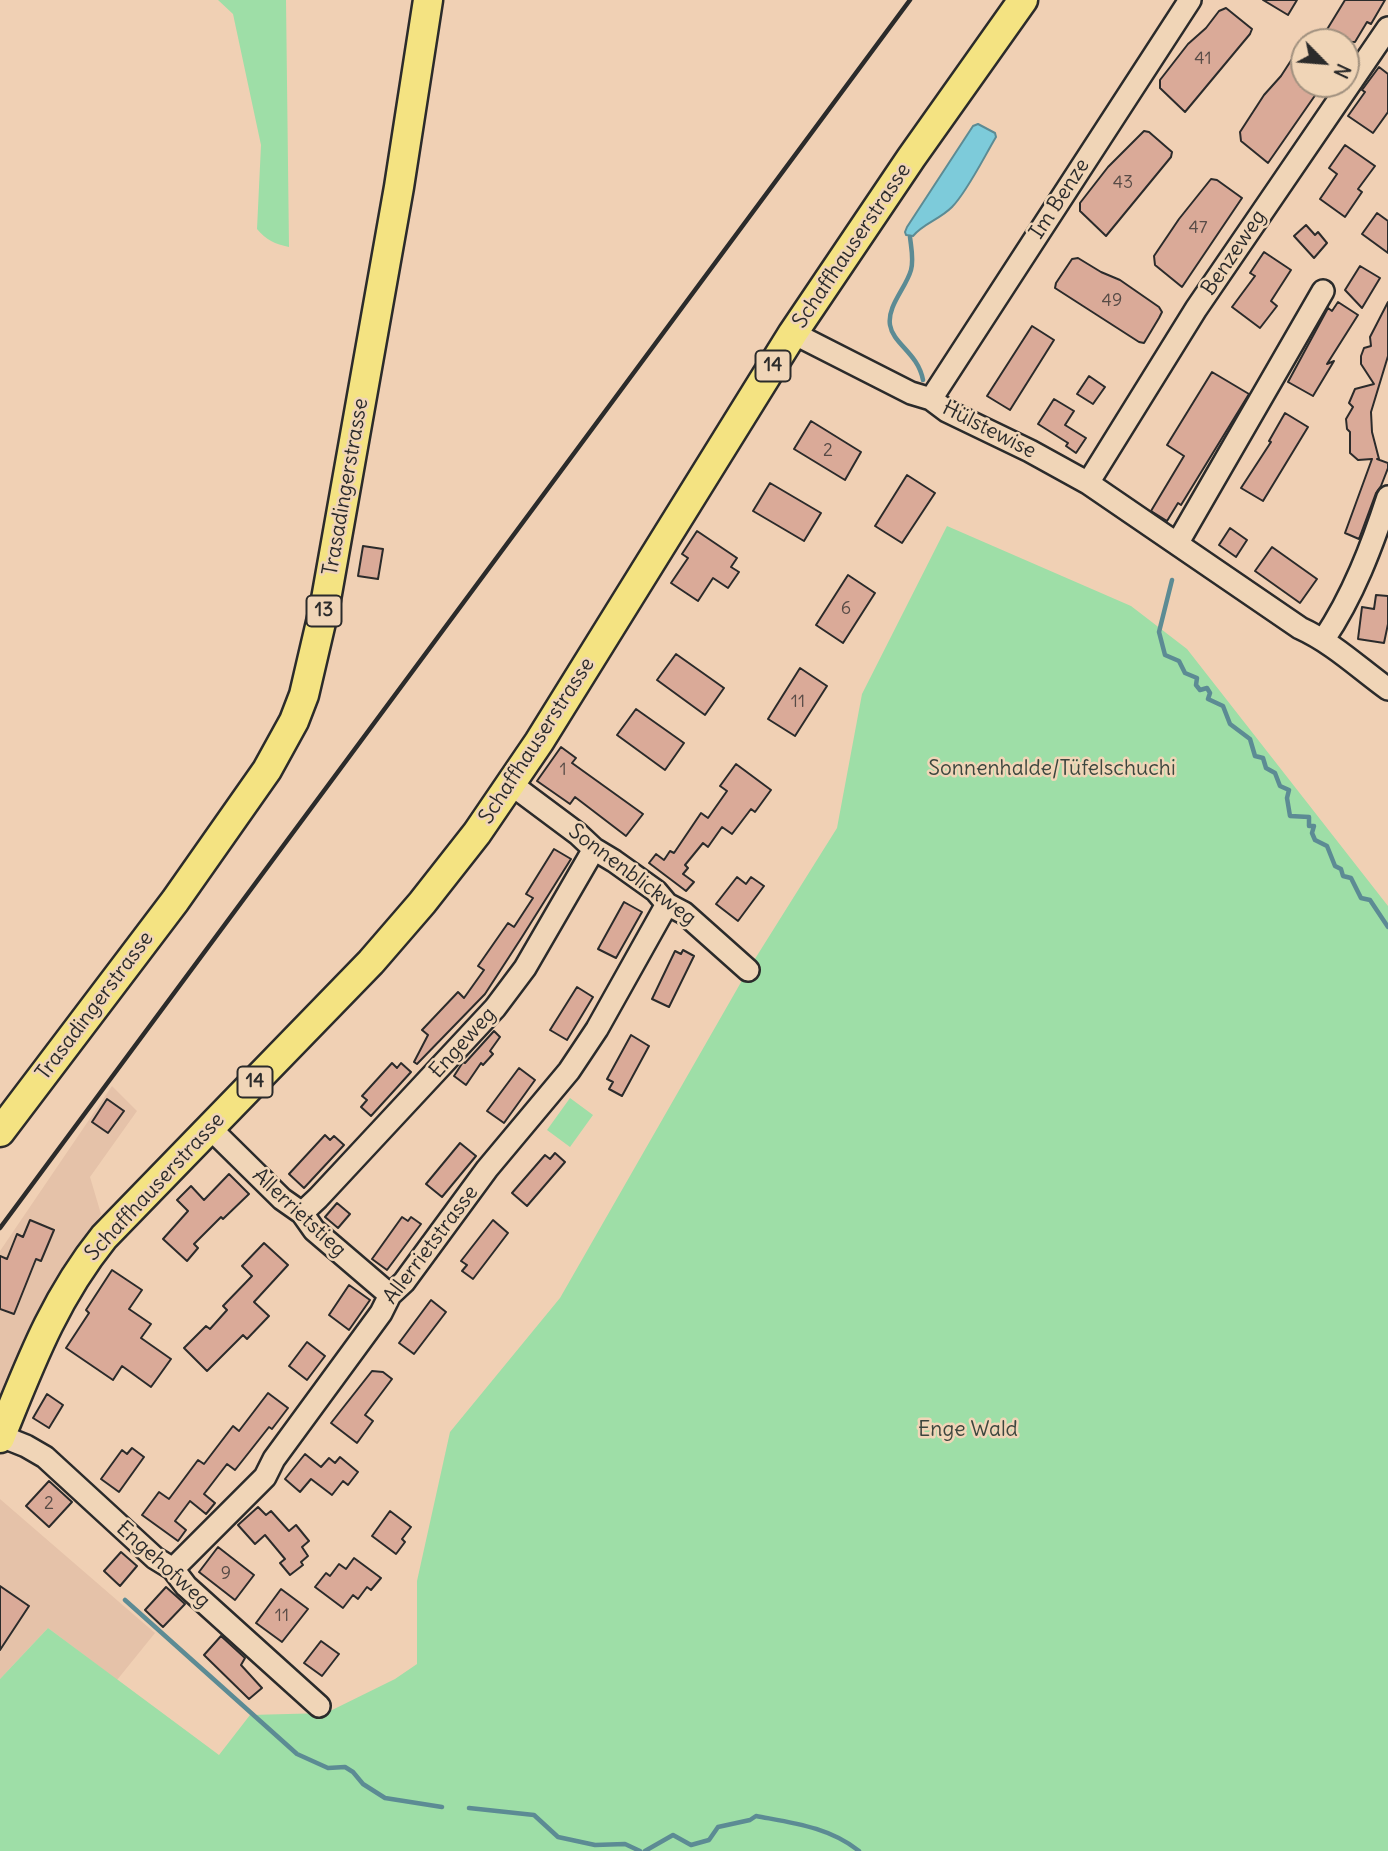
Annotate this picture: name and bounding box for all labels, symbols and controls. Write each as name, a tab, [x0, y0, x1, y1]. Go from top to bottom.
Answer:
north arrow	[1290, 28, 1360, 98]
house number: 41	[1194, 48, 1212, 70]
text: N	[1329, 60, 1356, 82]
street label: Im Benze	[1025, 154, 1095, 244]
street label: Schaffhauserstrasse	[788, 159, 916, 333]
house number: 43	[1113, 172, 1133, 194]
street label: Benzeweg	[1196, 205, 1272, 301]
house number: 47	[1188, 217, 1208, 239]
house number: 49	[1102, 290, 1122, 312]
road number: 14	[756, 350, 790, 382]
street label: Trasadingerstrasse	[318, 396, 374, 578]
street label: Hülstewise	[938, 396, 1040, 464]
house number: 2	[823, 440, 833, 462]
road number: 13	[306, 596, 342, 626]
house number: 6	[841, 598, 851, 620]
street label: Schaffhauserstrasse	[474, 653, 600, 829]
house number: 11	[791, 691, 805, 713]
park label: Sonnenhalde/Tüfelschuchi	[928, 756, 1176, 782]
house number: 1	[559, 759, 567, 781]
street label: Sonnenblickweg	[563, 819, 701, 931]
street label: Trasadingerstrasse	[31, 927, 159, 1085]
street label: Engeweg	[425, 1002, 501, 1084]
road number: 14	[238, 1066, 272, 1098]
street label: Schaffhauserstrasse	[80, 1108, 230, 1266]
street label: Allerrietstieg	[247, 1163, 351, 1263]
street label: Allerrietstrasse	[378, 1181, 484, 1309]
park label: Enge Wald	[918, 1417, 1018, 1443]
house number: 2	[44, 1493, 54, 1515]
street label: Engehofweg	[111, 1516, 215, 1614]
house number: 9	[221, 1563, 231, 1585]
house number: 11	[275, 1605, 289, 1627]

